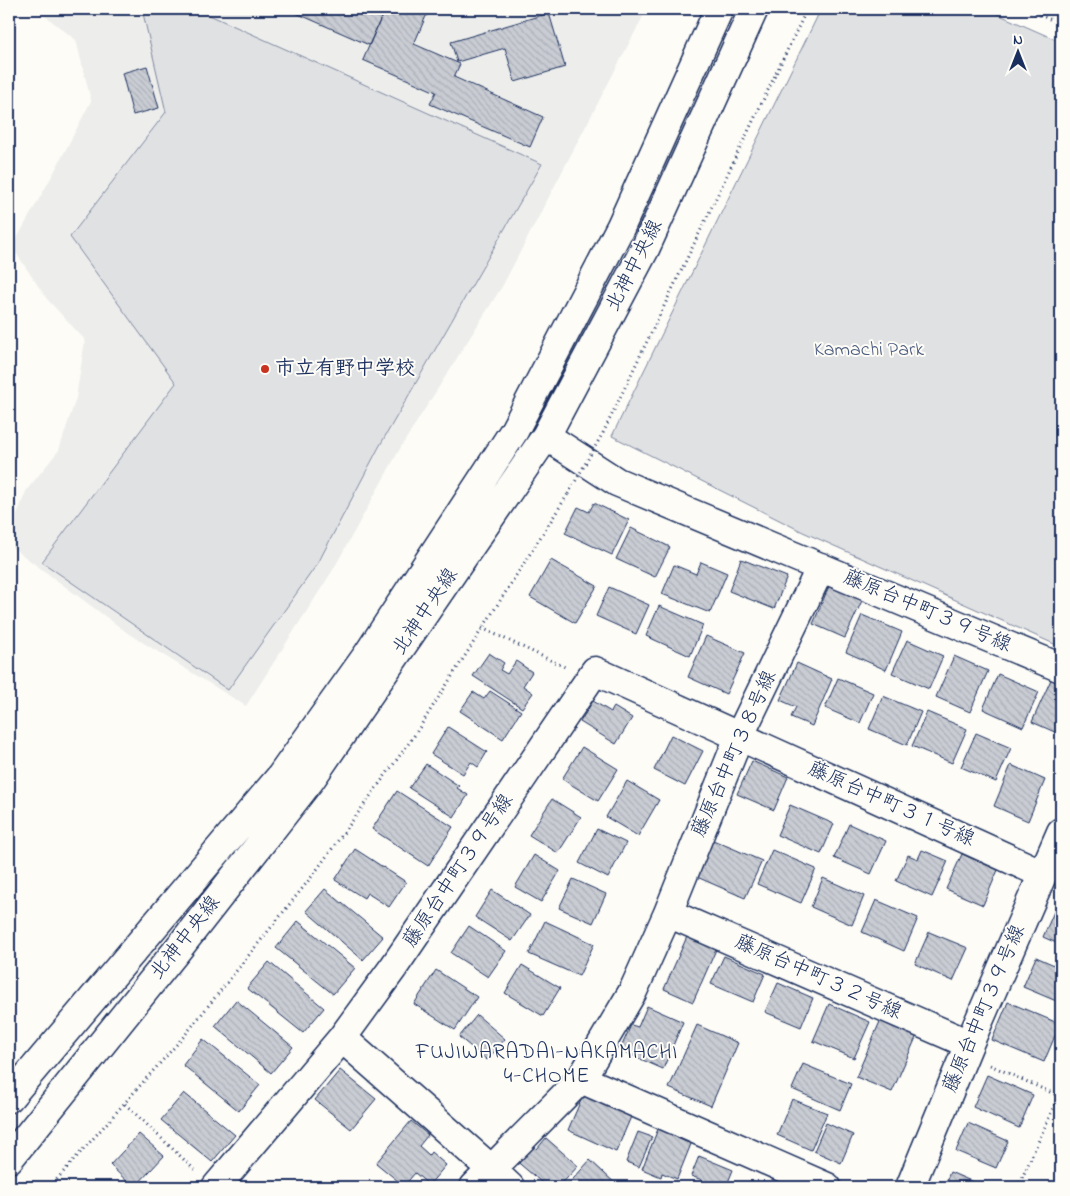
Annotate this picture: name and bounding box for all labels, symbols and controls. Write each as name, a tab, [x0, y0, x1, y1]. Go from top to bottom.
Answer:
north arrow	[992, 28, 1042, 78]
text: N	[1013, 30, 1023, 51]
street label: 北神中央線	[599, 215, 671, 317]
park label: Kamachi Park	[814, 336, 924, 365]
place label: 市立有野中学校	[275, 355, 415, 384]
marker: 市立有野中学校	[259, 363, 271, 375]
street label: 北神中央線	[386, 562, 466, 662]
street label: 藤原台中町３９号線	[838, 563, 1016, 661]
street label: 藤原台中町３８号線	[685, 666, 785, 842]
street label: 藤原台中町３１号線	[803, 755, 979, 855]
street label: 藤原台中町３９号線	[397, 788, 521, 954]
street label: 北神中央線	[144, 890, 228, 986]
street label: 藤原台中町３９号線	[936, 920, 1034, 1098]
street label: 藤原台中町３２号線	[730, 928, 906, 1028]
district label: FUJIWARADAI-NAKAMACHI 4-CHOME	[415, 1038, 678, 1092]

